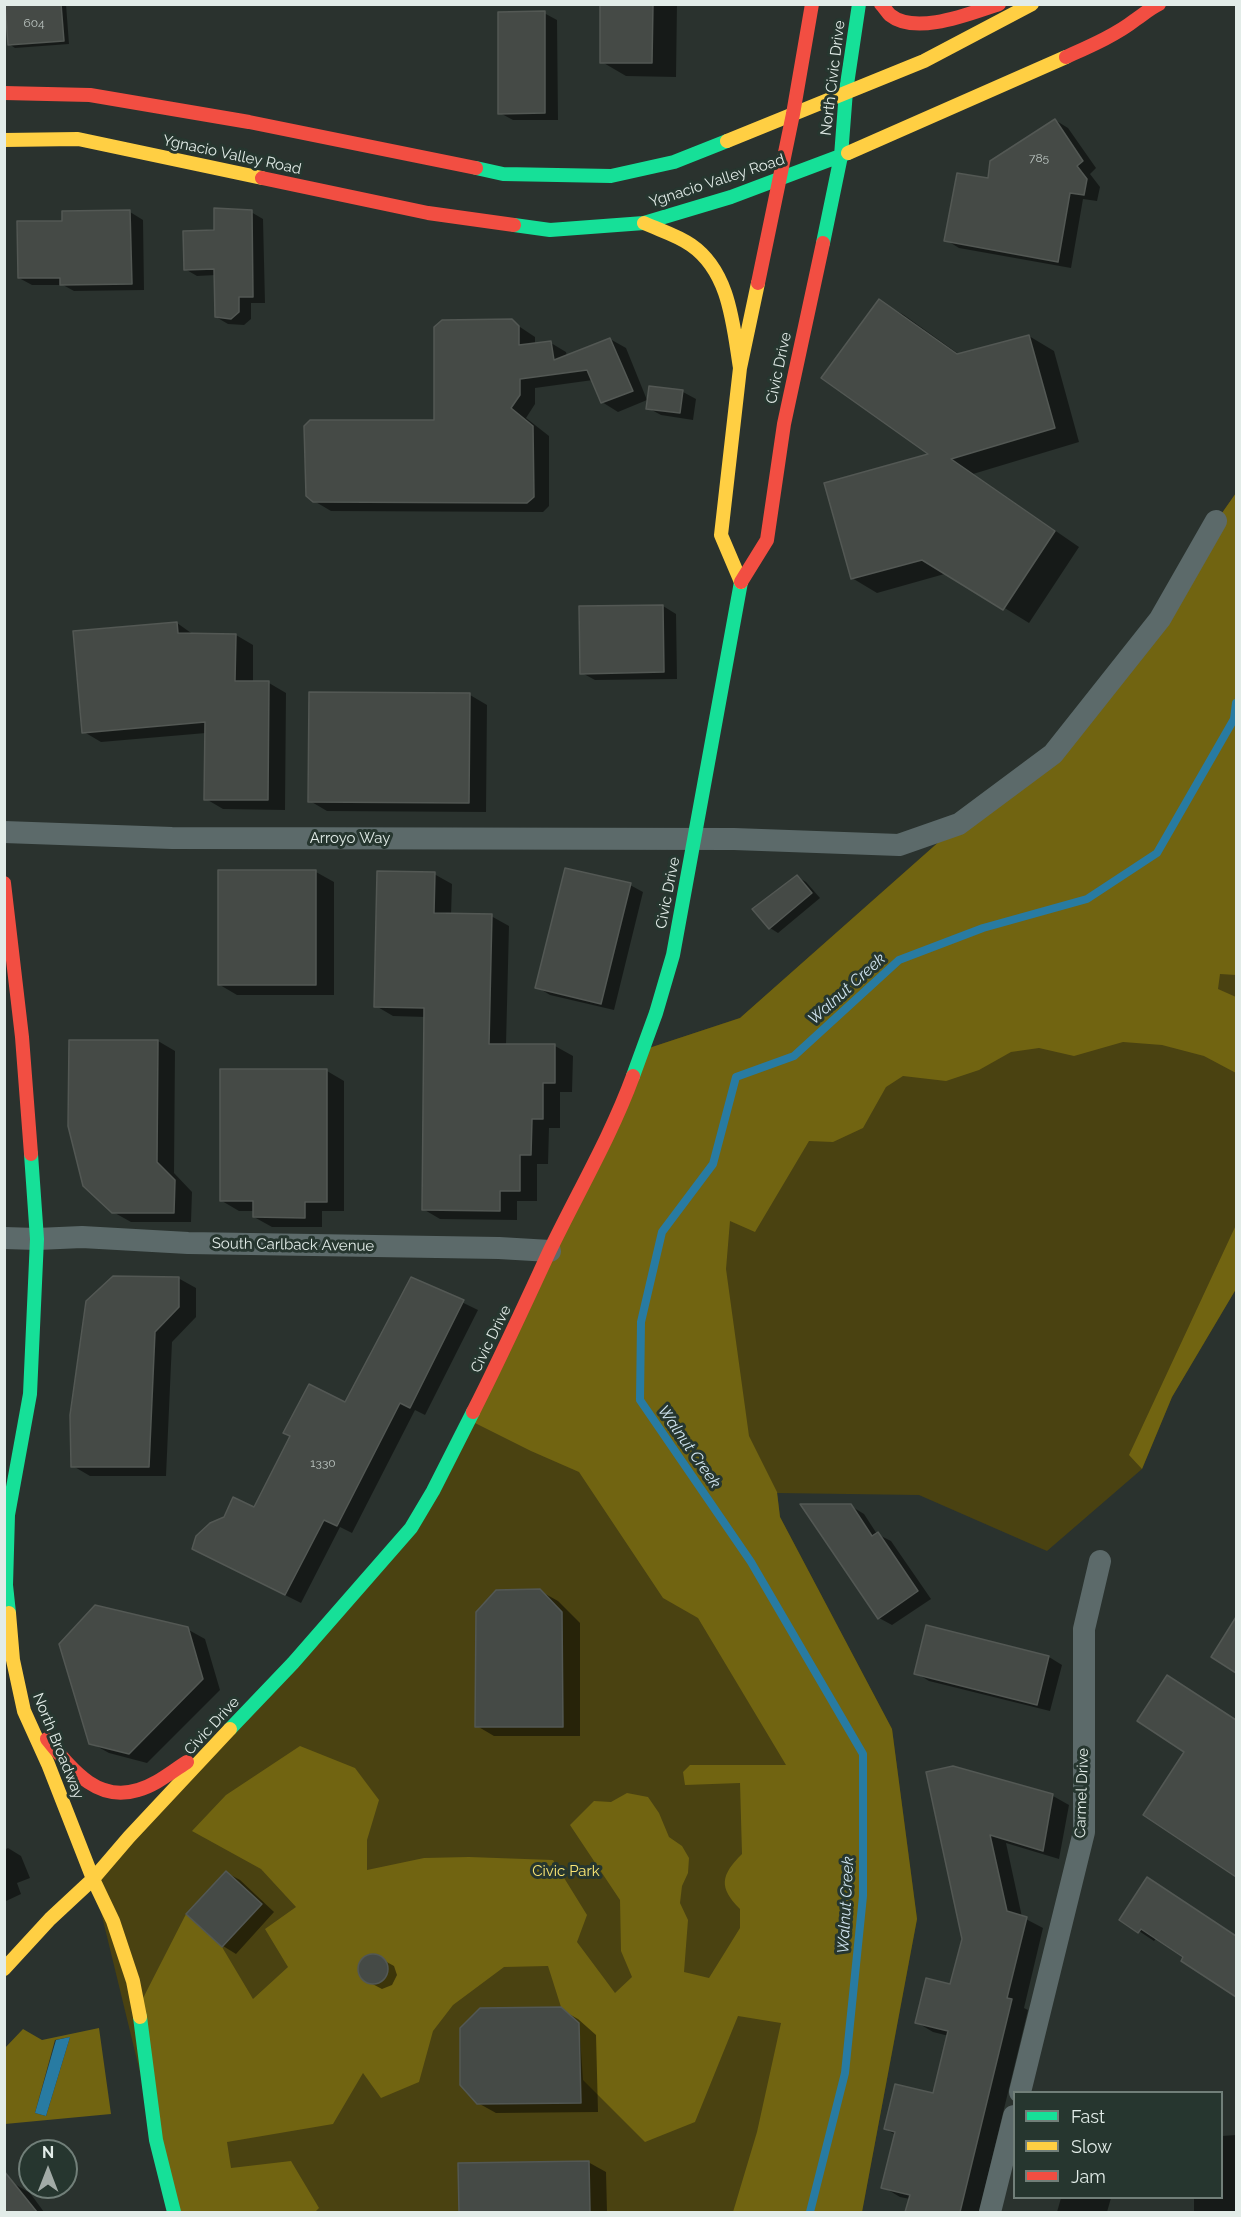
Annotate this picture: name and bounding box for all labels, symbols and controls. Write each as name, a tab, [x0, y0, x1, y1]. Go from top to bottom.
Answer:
house number: 604	[23, 16, 45, 30]
street label: North Civic Drive	[817, 19, 849, 137]
street label: Ygnacio Valley Road	[161, 132, 303, 178]
street label: Ygnacio Valley Road	[647, 151, 787, 211]
house number: 785	[1029, 151, 1049, 165]
street label: Civic Drive	[763, 331, 795, 405]
street label: Arroyo Way	[310, 829, 390, 847]
street label: Civic Drive	[652, 856, 684, 930]
water label: Walnut Creek	[804, 949, 890, 1029]
street label: South Carlback Avenue	[212, 1235, 374, 1255]
street label: Civic Drive	[467, 1302, 515, 1376]
water label: Walnut Creek	[653, 1402, 725, 1492]
house number: 1330	[310, 1456, 336, 1470]
street label: North Broadway	[29, 1690, 87, 1802]
street label: Civic Drive	[181, 1693, 243, 1759]
street label: Carmel Drive	[1071, 1748, 1093, 1838]
water label: Walnut Creek	[834, 1856, 858, 1954]
park label: Civic Park	[532, 1862, 600, 1880]
legend	[1013, 2091, 1223, 2199]
text: Fast	[1071, 2106, 1105, 2127]
text: Slow	[1071, 2136, 1112, 2157]
north arrow	[18, 2139, 78, 2199]
text: N	[42, 2143, 54, 2162]
text: Jam	[1071, 2166, 1106, 2187]

